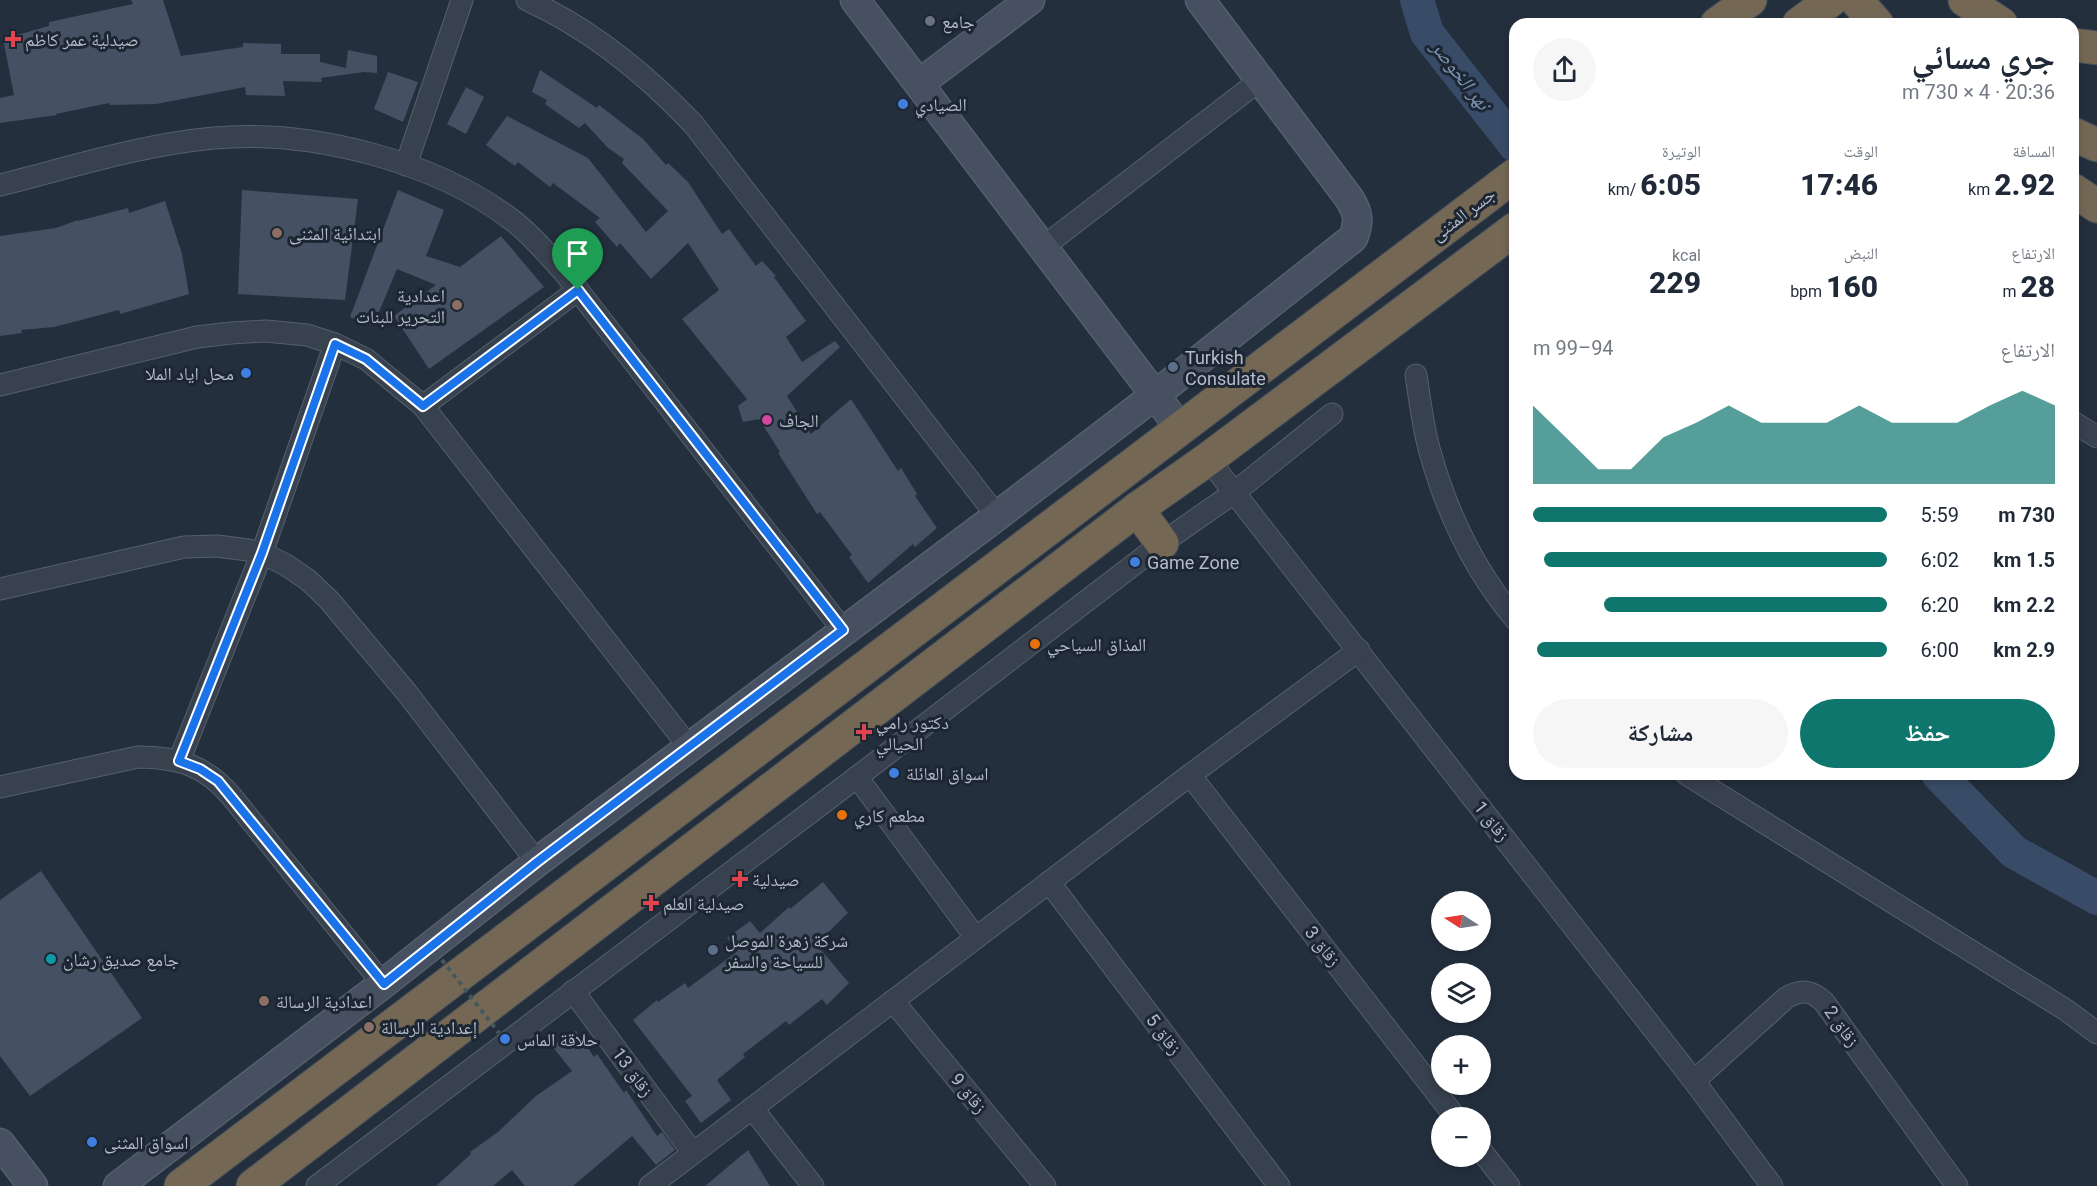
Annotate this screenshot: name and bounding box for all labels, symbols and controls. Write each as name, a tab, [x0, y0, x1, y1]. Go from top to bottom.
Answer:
place label: جامع	[942, 11, 975, 34]
marker: جامع	[923, 14, 937, 28]
place label: صيدلية عمر كاظم	[25, 29, 139, 52]
marker: صيدلية عمر كاظم	[6, 32, 20, 46]
water label: نهر الخوصر	[1425, 34, 1497, 117]
button: share	[1533, 38, 1596, 101]
text: جري مسائي	[1911, 38, 2055, 77]
text: 20:36 · 4 × 730 m	[1902, 80, 2055, 104]
place label: الصيادي	[915, 94, 967, 119]
marker: الصيادي	[896, 97, 910, 111]
text: الوتيرة	[1662, 142, 1701, 161]
text: الوقت	[1844, 142, 1878, 161]
text: المسافة	[2013, 142, 2055, 161]
text: 6:05	[1640, 167, 1701, 202]
text: 17:46	[1800, 167, 1878, 202]
text: 2.92	[1994, 167, 2055, 202]
text: /km	[1608, 180, 1640, 199]
text: km	[1968, 180, 1994, 199]
street label: جسر المثنى	[1427, 183, 1500, 246]
place label: ابتدائية المثنى	[289, 223, 381, 245]
marker: ابتدائية المثنى	[270, 226, 284, 240]
pin	[552, 228, 603, 290]
icon: arrive	[561, 237, 594, 270]
text: النبض	[1844, 244, 1878, 263]
text: الارتفاع	[2011, 244, 2055, 263]
text: kcal	[1672, 246, 1701, 265]
text: 229	[1649, 265, 1701, 300]
text: 160	[1826, 269, 1878, 304]
text: 28	[2020, 269, 2055, 304]
text: bpm	[1790, 282, 1826, 301]
text: m	[2002, 282, 2020, 301]
place label: اعدادية التحرير للبنات	[356, 285, 445, 327]
marker: اعدادية التحرير للبنات	[450, 298, 464, 312]
text: 94–99 m	[1533, 336, 1614, 360]
text: الارتفاع	[2000, 338, 2055, 362]
place label: Turkish Consulate	[1185, 347, 1266, 389]
marker: Turkish Consulate	[1166, 360, 1180, 374]
place label: محل اياد الملا	[145, 363, 234, 385]
marker: محل اياد الملا	[239, 366, 253, 380]
place label: الجاف	[779, 410, 819, 431]
marker: الجاف	[760, 413, 774, 427]
text: 5:59	[1920, 503, 1959, 527]
text: 730 m	[1998, 503, 2055, 527]
text: 6:02	[1920, 548, 1959, 572]
text: 1.5 km	[1993, 548, 2055, 572]
place label: Game Zone	[1147, 552, 1239, 573]
marker: Game Zone	[1128, 555, 1142, 569]
text: 6:20	[1920, 593, 1959, 617]
text: 2.2 km	[1993, 593, 2055, 617]
place label: المذاق السياحي	[1047, 634, 1146, 659]
marker: المذاق السياحي	[1028, 637, 1042, 651]
text: 6:00	[1920, 638, 1959, 662]
text: 2.9 km	[1993, 638, 2055, 662]
button: مشاركة	[1533, 699, 1788, 768]
button: حفظ	[1800, 699, 2055, 768]
place label: دكتور رامي الحيالي	[876, 712, 949, 758]
marker: دكتور رامي الحيالي	[857, 725, 871, 739]
place label: اسواق العائلة	[906, 763, 989, 785]
marker: اسواق العائلة	[887, 766, 901, 780]
street label: زقاق 1	[1469, 797, 1514, 846]
place label: مطعم كاري	[854, 805, 925, 830]
marker: مطعم كاري	[835, 808, 849, 822]
place label: صيدلية	[752, 869, 800, 890]
marker: صيدلية	[733, 872, 747, 886]
north arrow	[1431, 891, 1491, 951]
map controls	[1431, 891, 1491, 1167]
place label: صيدلية العلم	[663, 893, 745, 916]
marker: صيدلية العلم	[644, 896, 658, 910]
street label: زقاق 3	[1300, 922, 1345, 971]
place label: شركة زهرة الموصل للسياحة والسفر	[724, 930, 848, 972]
marker: شركة زهرة الموصل للسياحة والسفر	[706, 943, 720, 957]
place label: جامع صديق رشان	[63, 949, 179, 972]
marker: جامع صديق رشان	[44, 952, 58, 966]
button: layers	[1431, 963, 1491, 1023]
place label: اعدادية الرسالة	[276, 991, 372, 1012]
marker: اعدادية الرسالة	[257, 994, 271, 1008]
street label: زقاق 2	[1819, 1001, 1864, 1051]
street label: زقاق 5	[1141, 1010, 1186, 1059]
place label: إعدادية الرسالة	[381, 1017, 477, 1039]
marker: إعدادية الرسالة	[362, 1020, 376, 1034]
place label: حلاقة الماس	[517, 1029, 598, 1051]
marker: حلاقة الماس	[498, 1032, 512, 1046]
button: +	[1431, 1035, 1491, 1095]
street label: زقاق 13	[607, 1043, 658, 1101]
street label: زقاق 9	[946, 1069, 991, 1118]
button: −	[1431, 1107, 1491, 1167]
place label: اسواق المثنى	[104, 1132, 189, 1154]
marker: اسواق المثنى	[85, 1135, 99, 1149]

